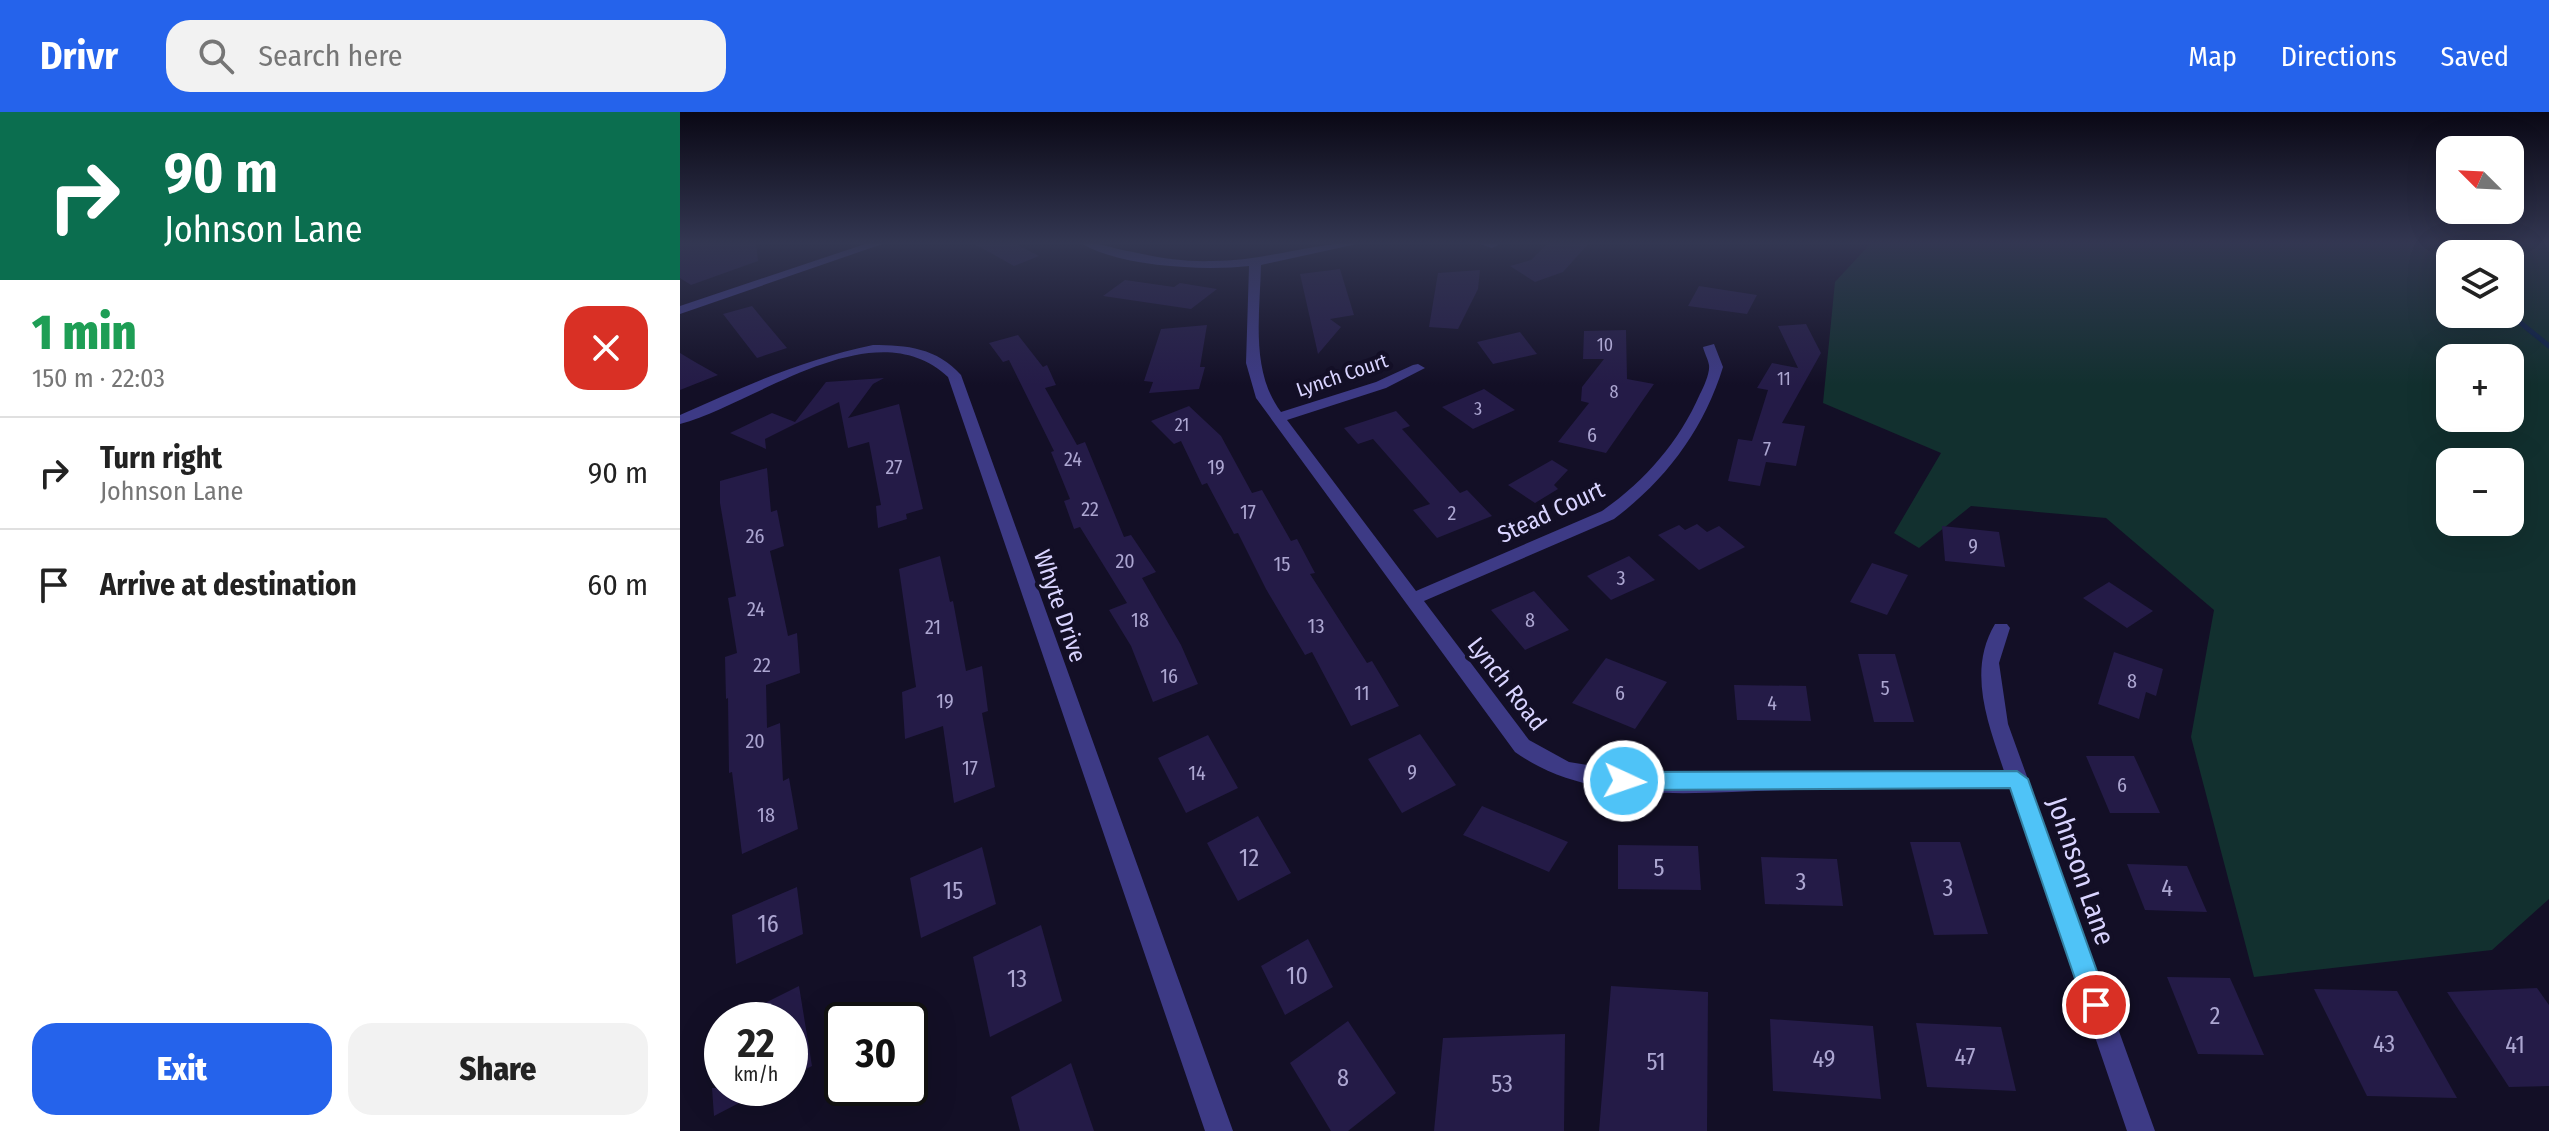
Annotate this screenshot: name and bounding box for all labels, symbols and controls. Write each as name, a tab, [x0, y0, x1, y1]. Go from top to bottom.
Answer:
search box	[166, 20, 726, 92]
text: Drivr	[40, 33, 118, 79]
icon: search	[194, 34, 238, 78]
text: Search here	[258, 38, 403, 74]
text: Map	[2188, 40, 2237, 73]
text: Directions	[2281, 40, 2397, 73]
text: Saved	[2441, 40, 2509, 73]
north arrow	[2436, 136, 2524, 224]
map controls	[2436, 136, 2524, 536]
text: 90 m	[164, 140, 278, 207]
icon: right	[32, 144, 136, 248]
text: Johnson Lane	[164, 208, 363, 252]
button: layers	[2436, 240, 2524, 328]
text: 1 min	[32, 304, 136, 362]
button: close	[564, 306, 648, 390]
house number: 10	[1597, 334, 1613, 356]
button: +	[2436, 344, 2524, 432]
street label: Lynch Court	[1293, 348, 1391, 402]
text: 150 m · 22:03	[32, 363, 165, 394]
house number: 11	[1777, 368, 1791, 390]
house number: 8	[1610, 381, 1619, 403]
house number: 3	[1474, 398, 1482, 420]
house number: 21	[1175, 414, 1189, 436]
house number: 6	[1587, 423, 1597, 447]
house number: 7	[1763, 437, 1771, 461]
text: Turn right	[100, 440, 222, 476]
house number: 24	[1064, 447, 1082, 471]
button: −	[2436, 448, 2524, 536]
icon: right	[32, 451, 76, 495]
text: 90 m	[588, 455, 648, 491]
house number: 27	[886, 455, 902, 479]
house number: 19	[1207, 455, 1225, 479]
street label: Stead Court	[1493, 475, 1609, 549]
text: Johnson Lane	[100, 476, 243, 507]
house number: 22	[1081, 497, 1099, 521]
house number: 17	[1240, 500, 1256, 524]
house number: 2	[1448, 501, 1457, 525]
house number: 26	[746, 524, 764, 548]
house number: 9	[1968, 534, 1978, 558]
street label: Whyte Drive	[1028, 546, 1092, 666]
house number: 20	[1115, 549, 1135, 573]
house number: 15	[1274, 552, 1290, 576]
icon: arrive	[32, 563, 76, 607]
house number: 3	[1616, 566, 1626, 590]
text: Arrive at destination	[100, 567, 357, 603]
text: 60 m	[587, 567, 648, 603]
house number: 24	[747, 597, 765, 621]
house number: 18	[1131, 608, 1149, 632]
house number: 8	[1525, 608, 1535, 632]
house number: 13	[1308, 614, 1324, 638]
house number: 21	[925, 615, 941, 639]
street label: Lynch Road	[1462, 632, 1552, 736]
house number: 22	[753, 653, 771, 677]
house number: 16	[1160, 664, 1178, 688]
house number: 8	[2127, 669, 2137, 693]
house number: 5	[1880, 676, 1890, 700]
house number: 11	[1354, 681, 1370, 705]
house number: 6	[1615, 681, 1625, 705]
house number: 19	[936, 689, 954, 713]
house number: 4	[1767, 691, 1777, 715]
house number: 20	[745, 729, 765, 753]
position arrow	[1582, 739, 1666, 823]
house number: 17	[962, 756, 978, 780]
house number: 9	[1407, 760, 1417, 784]
house number: 14	[1188, 761, 1206, 785]
house number: 6	[2117, 773, 2127, 797]
street label: Johnson Lane	[2040, 793, 2122, 949]
house number: 18	[757, 803, 775, 827]
house number: 12	[1239, 844, 1259, 872]
house number: 5	[1653, 854, 1665, 882]
house number: 3	[1796, 868, 1806, 896]
house number: 3	[1943, 874, 1953, 902]
house number: 4	[2161, 874, 2173, 902]
house number: 15	[943, 877, 963, 905]
house number: 16	[757, 910, 779, 938]
house number: 10	[1286, 962, 1308, 990]
house number: 13	[1007, 965, 1027, 993]
pin	[2062, 971, 2130, 1039]
icon: arrive	[2074, 983, 2118, 1027]
speed limit sign: 30	[824, 1002, 928, 1106]
house number: 2	[2210, 1002, 2220, 1030]
text: 22	[737, 1020, 775, 1068]
button: Exit	[32, 1023, 332, 1115]
button: Share	[348, 1023, 648, 1115]
house number: 43	[2373, 1030, 2395, 1058]
house number: 41	[2505, 1031, 2525, 1059]
house number: 47	[1955, 1043, 1976, 1071]
house number: 49	[1813, 1045, 1835, 1073]
house number: 51	[1646, 1048, 1666, 1076]
text: km/h	[734, 1062, 778, 1086]
house number: 8	[1337, 1064, 1349, 1092]
house number: 53	[1491, 1070, 1513, 1098]

